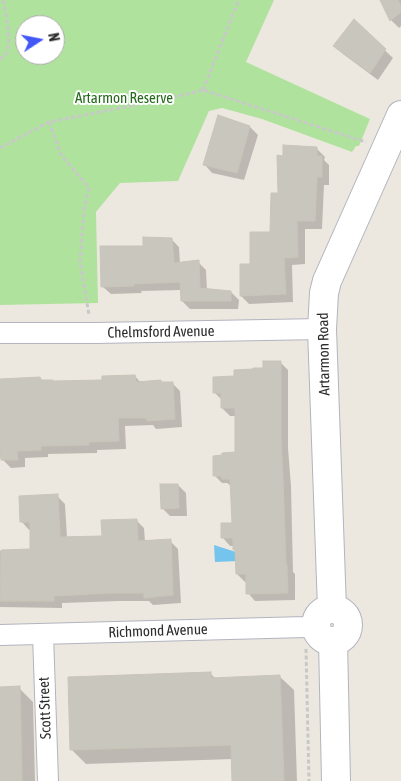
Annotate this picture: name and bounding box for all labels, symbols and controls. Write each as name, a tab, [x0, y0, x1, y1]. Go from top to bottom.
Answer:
north arrow	[15, 15, 65, 65]
text: N	[45, 32, 62, 43]
park label: Artarmon Reserve	[75, 89, 173, 107]
street label: Artarmon Road	[314, 312, 334, 396]
street label: Chelmsford Avenue	[107, 322, 215, 342]
street label: Richmond Avenue	[108, 620, 208, 642]
street label: Scott Street	[35, 676, 55, 740]

